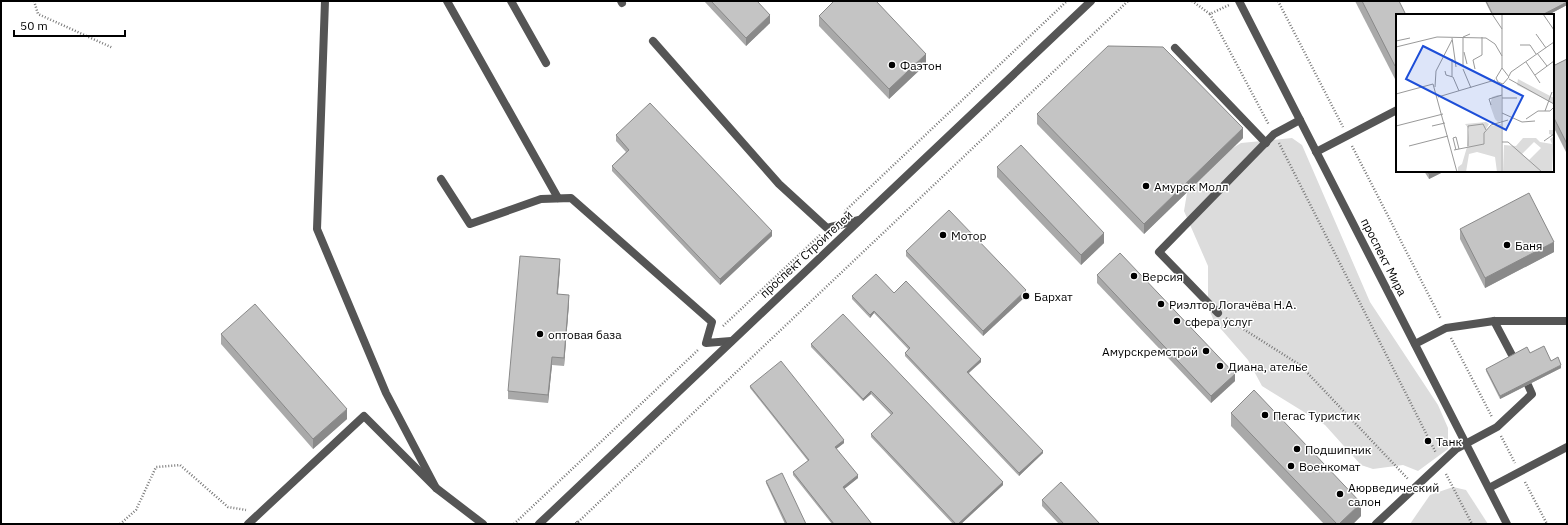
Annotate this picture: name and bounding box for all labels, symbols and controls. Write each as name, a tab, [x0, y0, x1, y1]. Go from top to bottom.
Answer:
scale bar	[14, 12, 125, 38]
inset map	[1396, 14, 1554, 172]
text: 50 m	[20, 18, 48, 33]
place label: Фаэтон	[900, 58, 942, 73]
marker: Фаэтон	[887, 60, 897, 70]
place label: Амурск Молл	[1154, 179, 1228, 194]
marker: Амурск Молл	[1141, 181, 1151, 191]
street label: проспект Строителей	[756, 207, 856, 301]
street label: проспект Мира	[1358, 216, 1410, 299]
place label: Мотор	[951, 228, 987, 243]
marker: Мотор	[938, 230, 948, 240]
place label: Баня	[1515, 238, 1543, 253]
marker: Баня	[1502, 240, 1512, 250]
place label: Версия	[1142, 269, 1183, 284]
marker: Версия	[1129, 271, 1139, 281]
place label: Бархат	[1034, 289, 1073, 304]
marker: Бархат	[1021, 291, 1031, 301]
place label: Риэлтор Логачёва Н.А.	[1169, 297, 1296, 312]
marker: Риэлтор Логачёва Н.А.	[1156, 299, 1166, 309]
place label: сфера услуг	[1185, 314, 1253, 329]
marker: сфера услуг	[1172, 316, 1182, 326]
place label: оптовая база	[548, 327, 622, 342]
marker: оптовая база	[535, 329, 545, 339]
place label: Амурскремстрой	[1102, 344, 1198, 359]
marker: Амурскремстрой	[1201, 346, 1211, 356]
place label: Диана, ателье	[1228, 359, 1308, 374]
marker: Диана, ателье	[1215, 361, 1225, 371]
place label: Пегас Туристик	[1273, 408, 1360, 423]
marker: Пегас Туристик	[1260, 410, 1270, 420]
place label: Танк	[1436, 434, 1462, 449]
marker: Танк	[1423, 436, 1433, 446]
place label: Подшипник	[1305, 442, 1372, 457]
marker: Подшипник	[1292, 444, 1302, 454]
place label: Военкомат	[1299, 459, 1361, 474]
marker: Военкомат	[1286, 461, 1296, 471]
place label: Аюрведический салон	[1348, 480, 1439, 509]
marker: Аюрведический салон	[1335, 489, 1345, 499]

